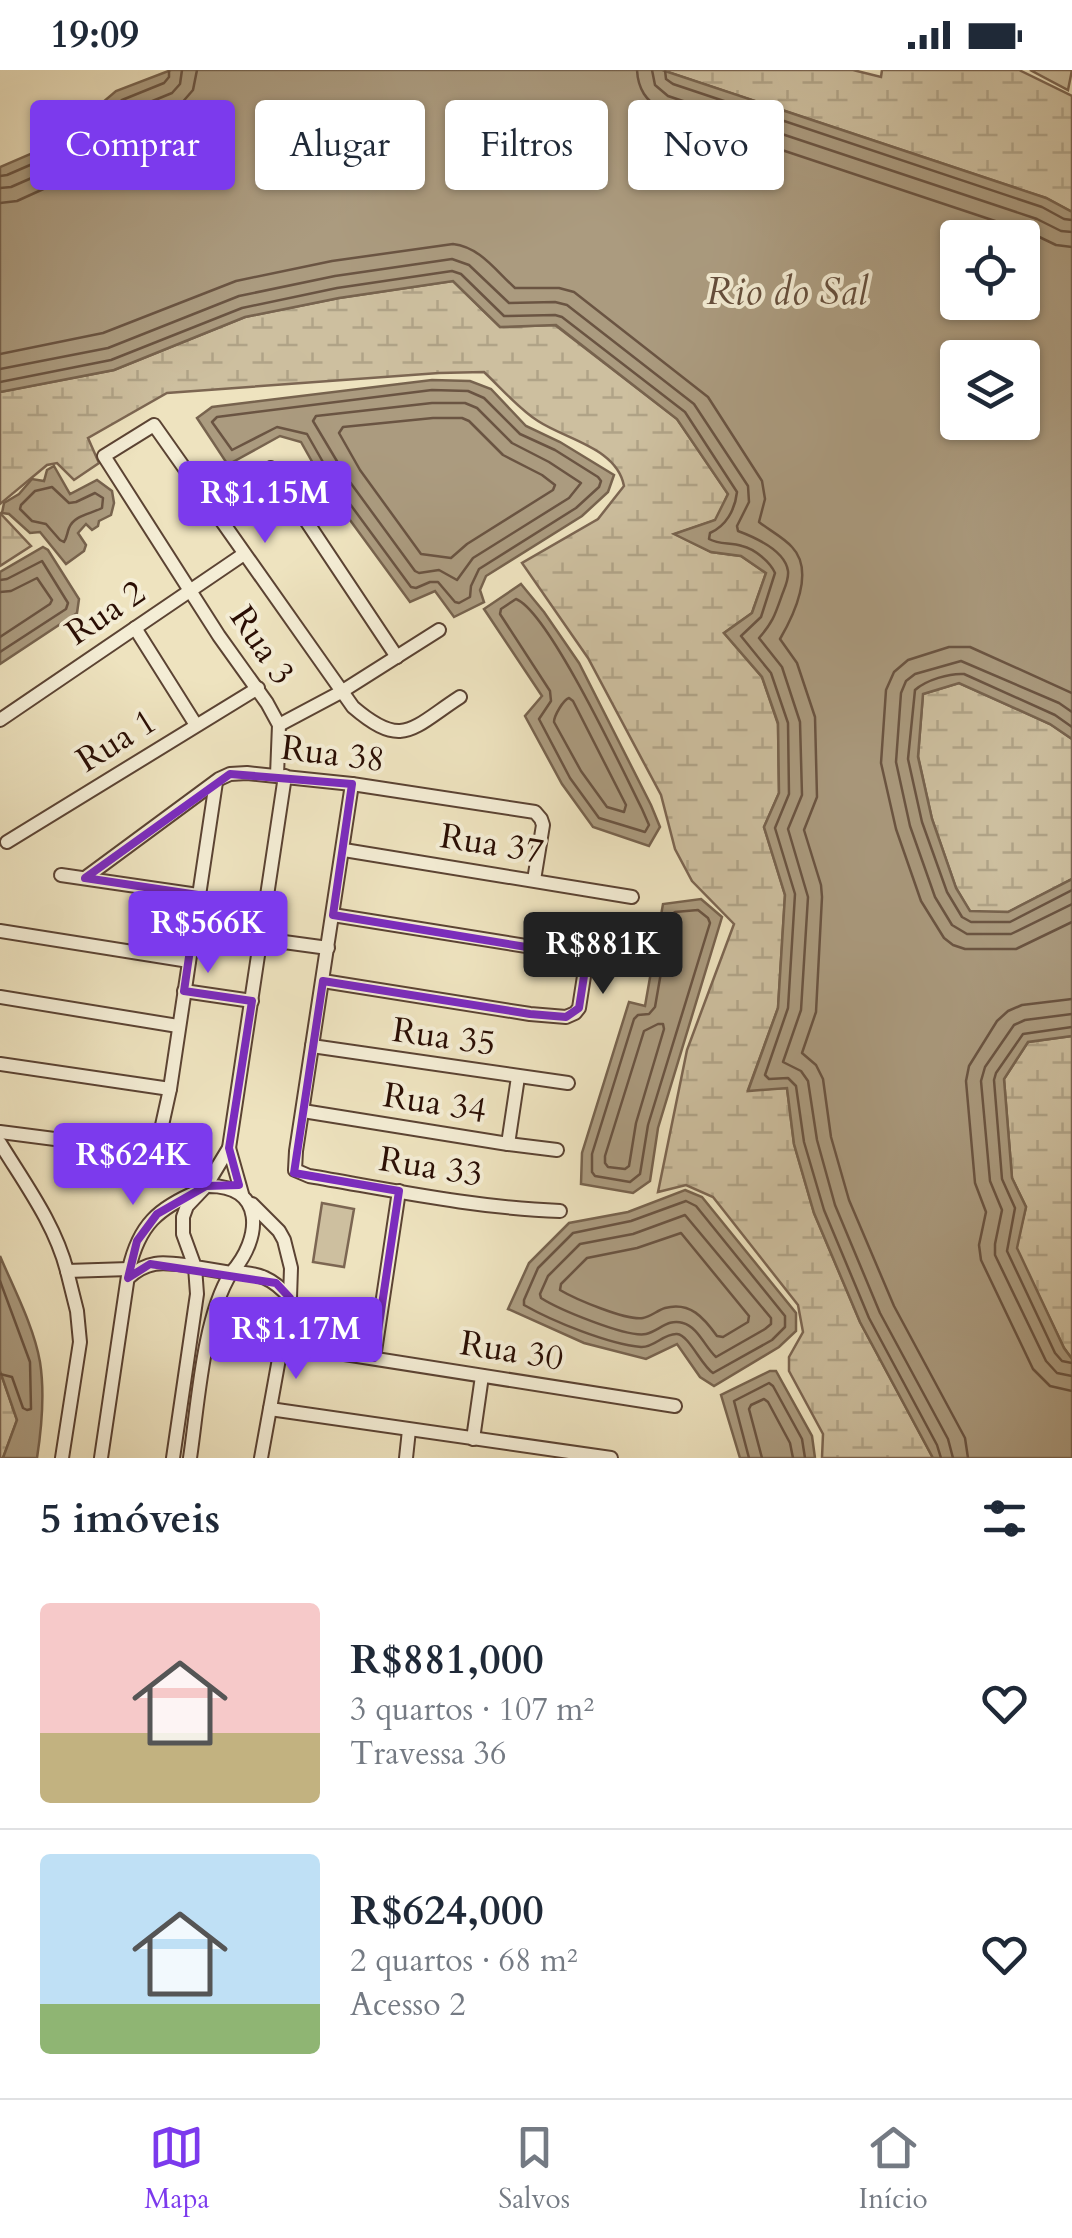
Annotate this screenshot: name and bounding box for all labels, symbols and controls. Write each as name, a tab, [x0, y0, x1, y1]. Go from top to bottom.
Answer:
text: 19:09	[50, 9, 139, 61]
chip: Comprar	[30, 100, 235, 190]
chip: Alugar	[255, 100, 425, 190]
chip: Filtros	[445, 100, 608, 190]
chip: Novo	[628, 100, 784, 190]
map controls	[940, 220, 1040, 440]
button: locate	[940, 220, 1040, 320]
water label: Rio do Sal	[706, 266, 869, 318]
button: layers	[940, 340, 1040, 440]
pin: R$1.15M	[173, 461, 357, 546]
text: R$1.15M	[200, 471, 330, 515]
street label: Rua 2	[57, 569, 155, 657]
street label: Rua 3	[218, 597, 306, 695]
street label: Rua 1	[67, 698, 166, 784]
street label: Rua 38	[278, 724, 387, 784]
street label: Rua 37	[437, 812, 547, 876]
pin: R$566K	[127, 891, 289, 976]
text: R$566K	[150, 901, 266, 945]
pin: R$881K	[522, 912, 684, 997]
text: R$881K	[545, 922, 661, 966]
street label: Rua 35	[389, 1006, 499, 1068]
street label: Rua 34	[380, 1071, 490, 1135]
pin: R$624K	[52, 1123, 214, 1208]
text: R$624K	[75, 1133, 191, 1177]
street label: Rua 33	[376, 1135, 486, 1199]
pin: R$1.17M	[204, 1297, 388, 1382]
text: R$1.17M	[231, 1307, 361, 1351]
street label: Rua 30	[457, 1319, 567, 1383]
text: 5 imóveis	[40, 1490, 220, 1547]
icon: filters	[977, 1491, 1032, 1546]
text: R$881,000	[350, 1631, 544, 1688]
icon: home	[120, 1643, 240, 1763]
icon: heart	[977, 1676, 1032, 1731]
text: 3 quartos · 107 m²	[350, 1688, 594, 1732]
text: Travessa 36	[350, 1732, 506, 1776]
text: R$624,000	[350, 1882, 544, 1939]
icon: home	[120, 1894, 240, 2014]
icon: heart	[977, 1927, 1032, 1982]
text: 2 quartos · 68 m²	[350, 1939, 578, 1983]
text: Acesso 2	[350, 1983, 466, 2027]
tab: Mapa	[144, 2120, 210, 2218]
tab: Salvos	[498, 2120, 570, 2218]
tab: Início	[859, 2120, 928, 2218]

